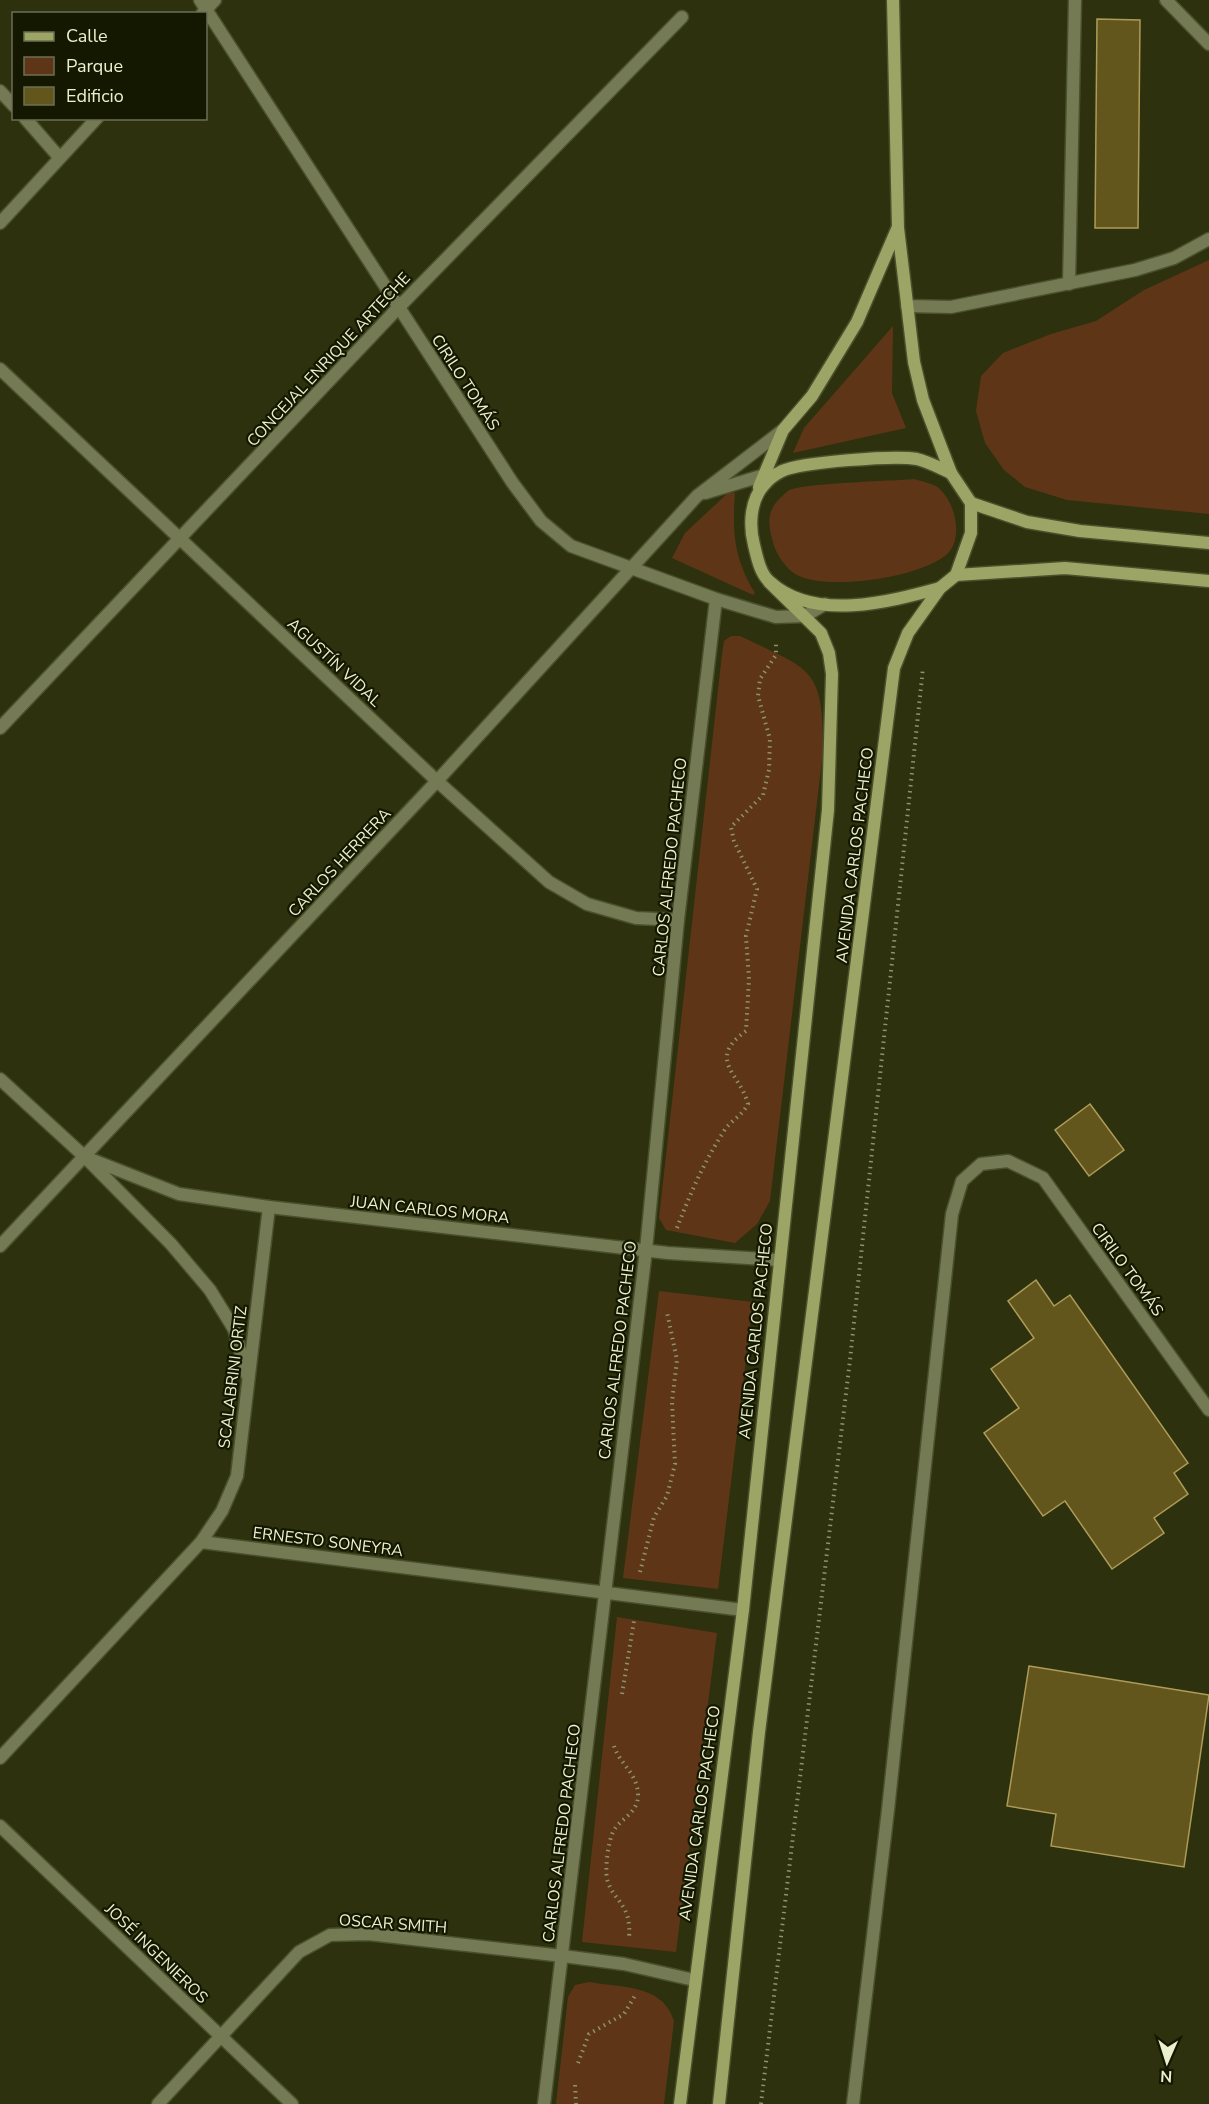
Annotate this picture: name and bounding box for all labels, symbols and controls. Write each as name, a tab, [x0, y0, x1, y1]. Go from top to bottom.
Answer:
legend	[12, 12, 207, 120]
text: Calle	[66, 24, 108, 48]
text: Parque	[66, 54, 123, 78]
text: Edificio	[66, 84, 124, 108]
street label: CONCEJAL ENRIQUE ARTECHE	[242, 268, 416, 452]
street label: CIRILO TOMÁS	[426, 330, 505, 435]
street label: AGUSTÍN VIDAL	[283, 613, 386, 712]
street label: AVENIDA CARLOS PACHECO	[831, 746, 879, 964]
street label: CARLOS ALFREDO PACHECO	[648, 757, 692, 978]
street label: CARLOS HERRERA	[283, 803, 396, 922]
street label: JUAN CARLOS MORA	[348, 1191, 511, 1229]
street label: CIRILO TOMÁS	[1086, 1218, 1169, 1321]
street label: AVENIDA CARLOS PACHECO	[734, 1222, 778, 1440]
street label: CARLOS ALFREDO PACHECO	[594, 1240, 642, 1461]
street label: SCALABRINI ORTIZ	[213, 1304, 253, 1450]
street label: ERNESTO SONEYRA	[252, 1522, 405, 1562]
street label: AVENIDA CARLOS PACHECO	[674, 1704, 726, 1922]
street label: CARLOS ALFREDO PACHECO	[538, 1723, 586, 1944]
street label: JOSÉ INGENIEROS	[99, 1898, 213, 2009]
street label: OSCAR SMITH	[338, 1909, 448, 1939]
north arrow	[1137, 2032, 1197, 2092]
text: N	[1160, 2065, 1173, 2087]

